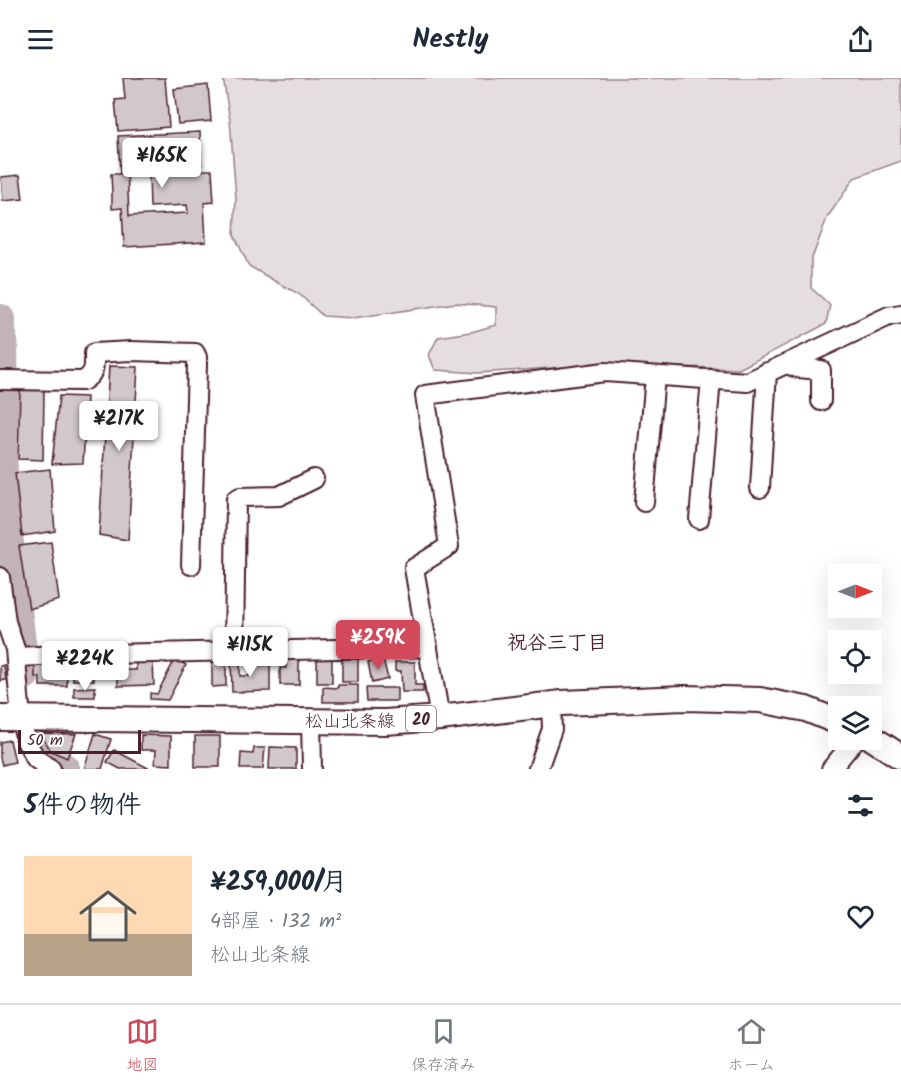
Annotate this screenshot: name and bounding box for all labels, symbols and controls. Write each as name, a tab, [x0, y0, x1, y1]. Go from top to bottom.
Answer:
text: Nestly	[412, 18, 489, 61]
icon: menu	[24, 23, 57, 56]
icon: share	[844, 23, 877, 56]
pin: ¥165K	[120, 138, 204, 189]
text: ¥165K	[136, 141, 188, 173]
pin: ¥217K	[77, 401, 161, 452]
text: ¥217K	[93, 404, 145, 436]
north arrow	[828, 564, 882, 618]
map controls	[828, 564, 882, 750]
pin: ¥259K	[336, 620, 420, 671]
text: ¥259K	[350, 623, 406, 655]
pin: ¥115K	[208, 627, 292, 678]
district label: 祝谷三丁目	[507, 628, 607, 660]
text: ¥115K	[227, 630, 273, 662]
button: locate	[828, 630, 882, 684]
pin: ¥224K	[43, 641, 127, 692]
text: ¥224K	[56, 644, 114, 676]
button: layers	[828, 696, 882, 750]
road number: 20	[406, 706, 436, 732]
street label: 松山北条線	[305, 708, 395, 737]
scale bar	[18, 727, 141, 754]
text: 50 m	[27, 728, 63, 753]
text: 5件の物件	[24, 785, 141, 827]
icon: filters	[844, 789, 877, 822]
text: ¥259,000/月	[210, 862, 348, 904]
icon: home	[72, 880, 144, 952]
icon: heart	[844, 900, 877, 933]
text: 4部屋 · 132 m²	[210, 906, 341, 938]
text: 松山北条線	[210, 940, 310, 972]
tab: 地図	[126, 1015, 159, 1078]
tab: 保存済み	[411, 1015, 475, 1078]
tab: ホーム	[728, 1015, 775, 1078]

